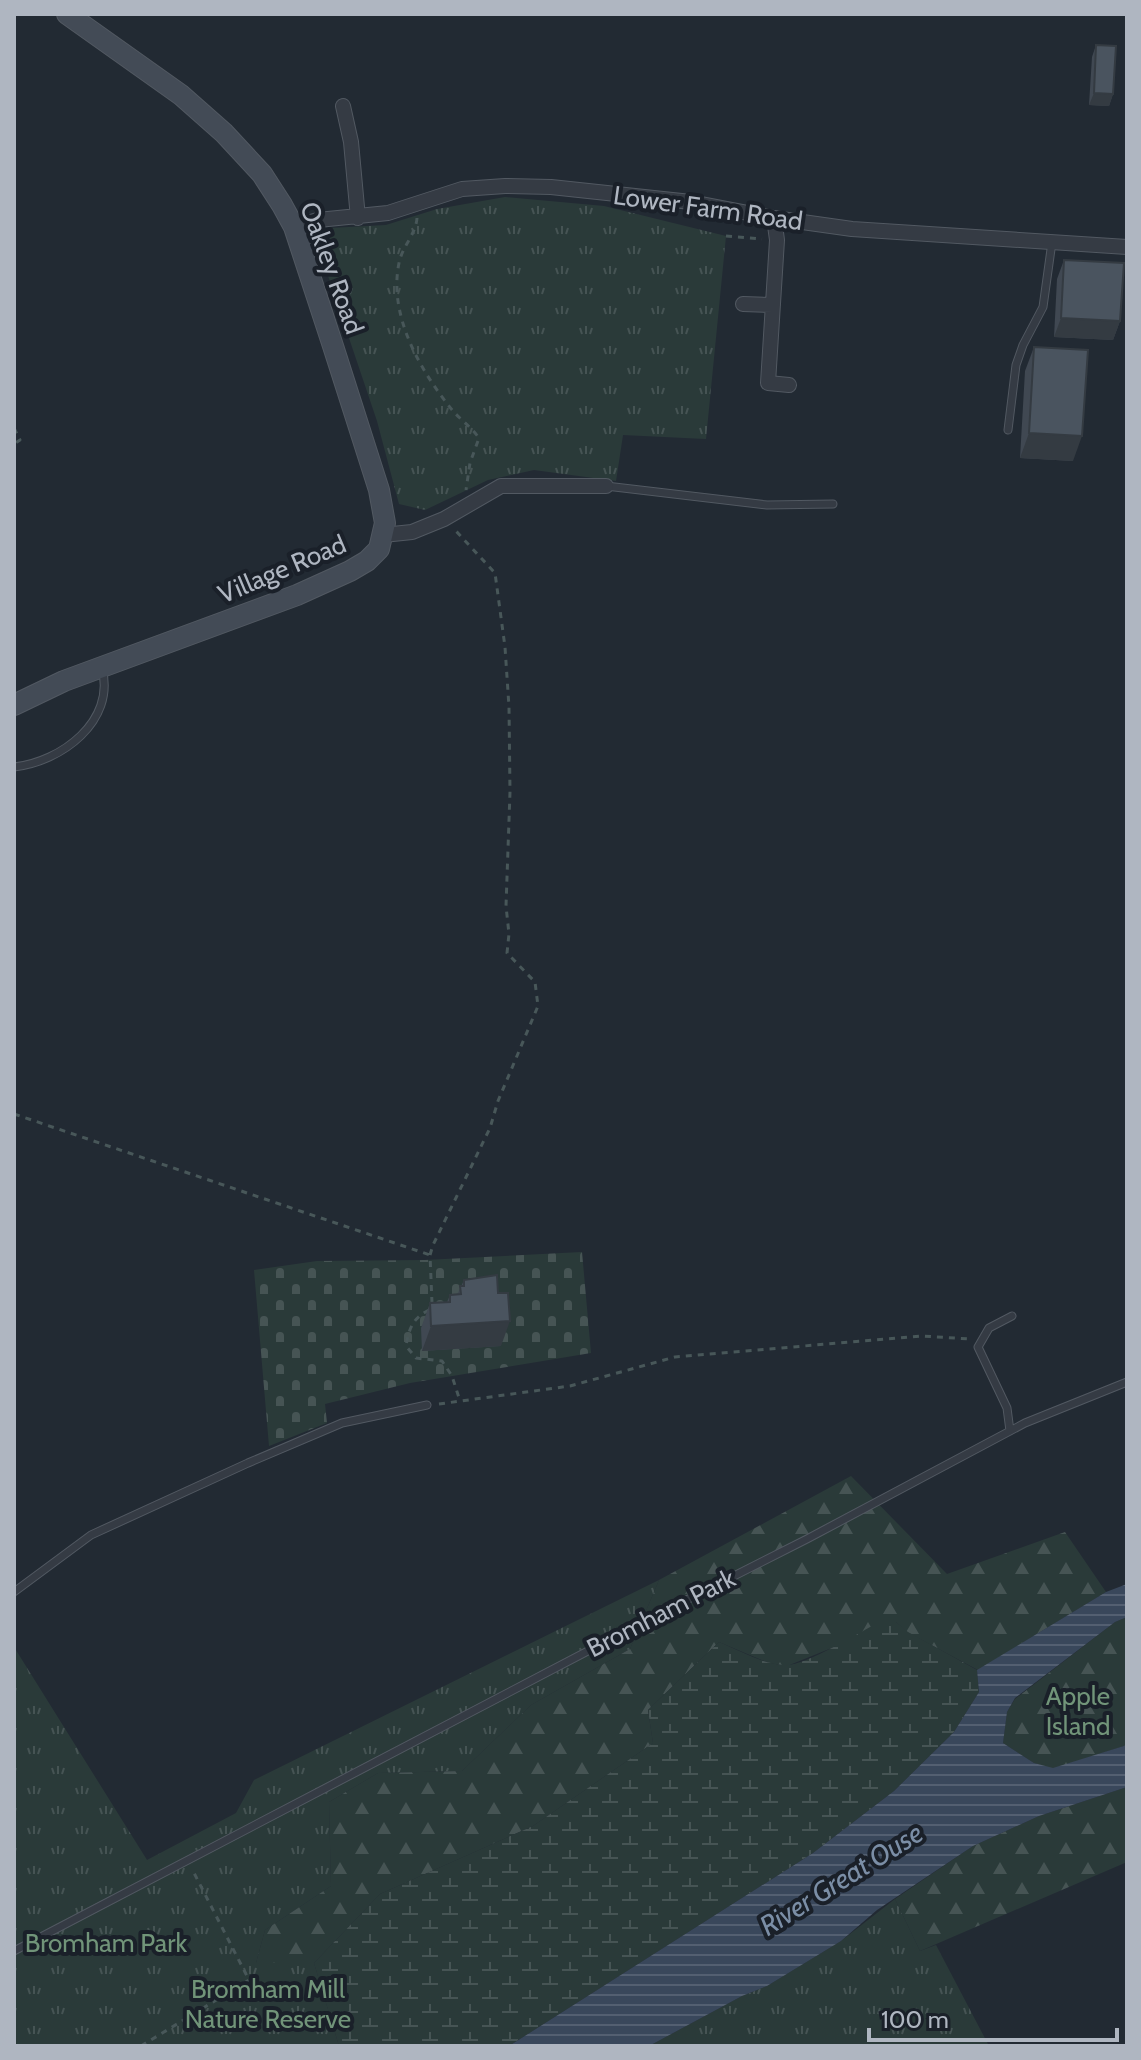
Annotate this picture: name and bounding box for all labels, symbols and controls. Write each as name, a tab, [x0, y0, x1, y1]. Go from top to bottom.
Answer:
street label: Lower Farm Road	[611, 179, 805, 237]
street label: Oakley Road	[293, 197, 371, 339]
street label: Village Road	[213, 528, 351, 610]
street label: Bromham Park	[581, 1562, 741, 1664]
park label: Apple Island	[1046, 1680, 1110, 1742]
water label: River Great Ouse	[753, 1815, 929, 1943]
park label: Bromham Park	[25, 1927, 188, 1959]
park label: Bromham Mill Nature Reserve	[185, 1973, 351, 2035]
scale bar	[869, 1992, 1117, 2042]
text: 100 m	[881, 2005, 949, 2034]

